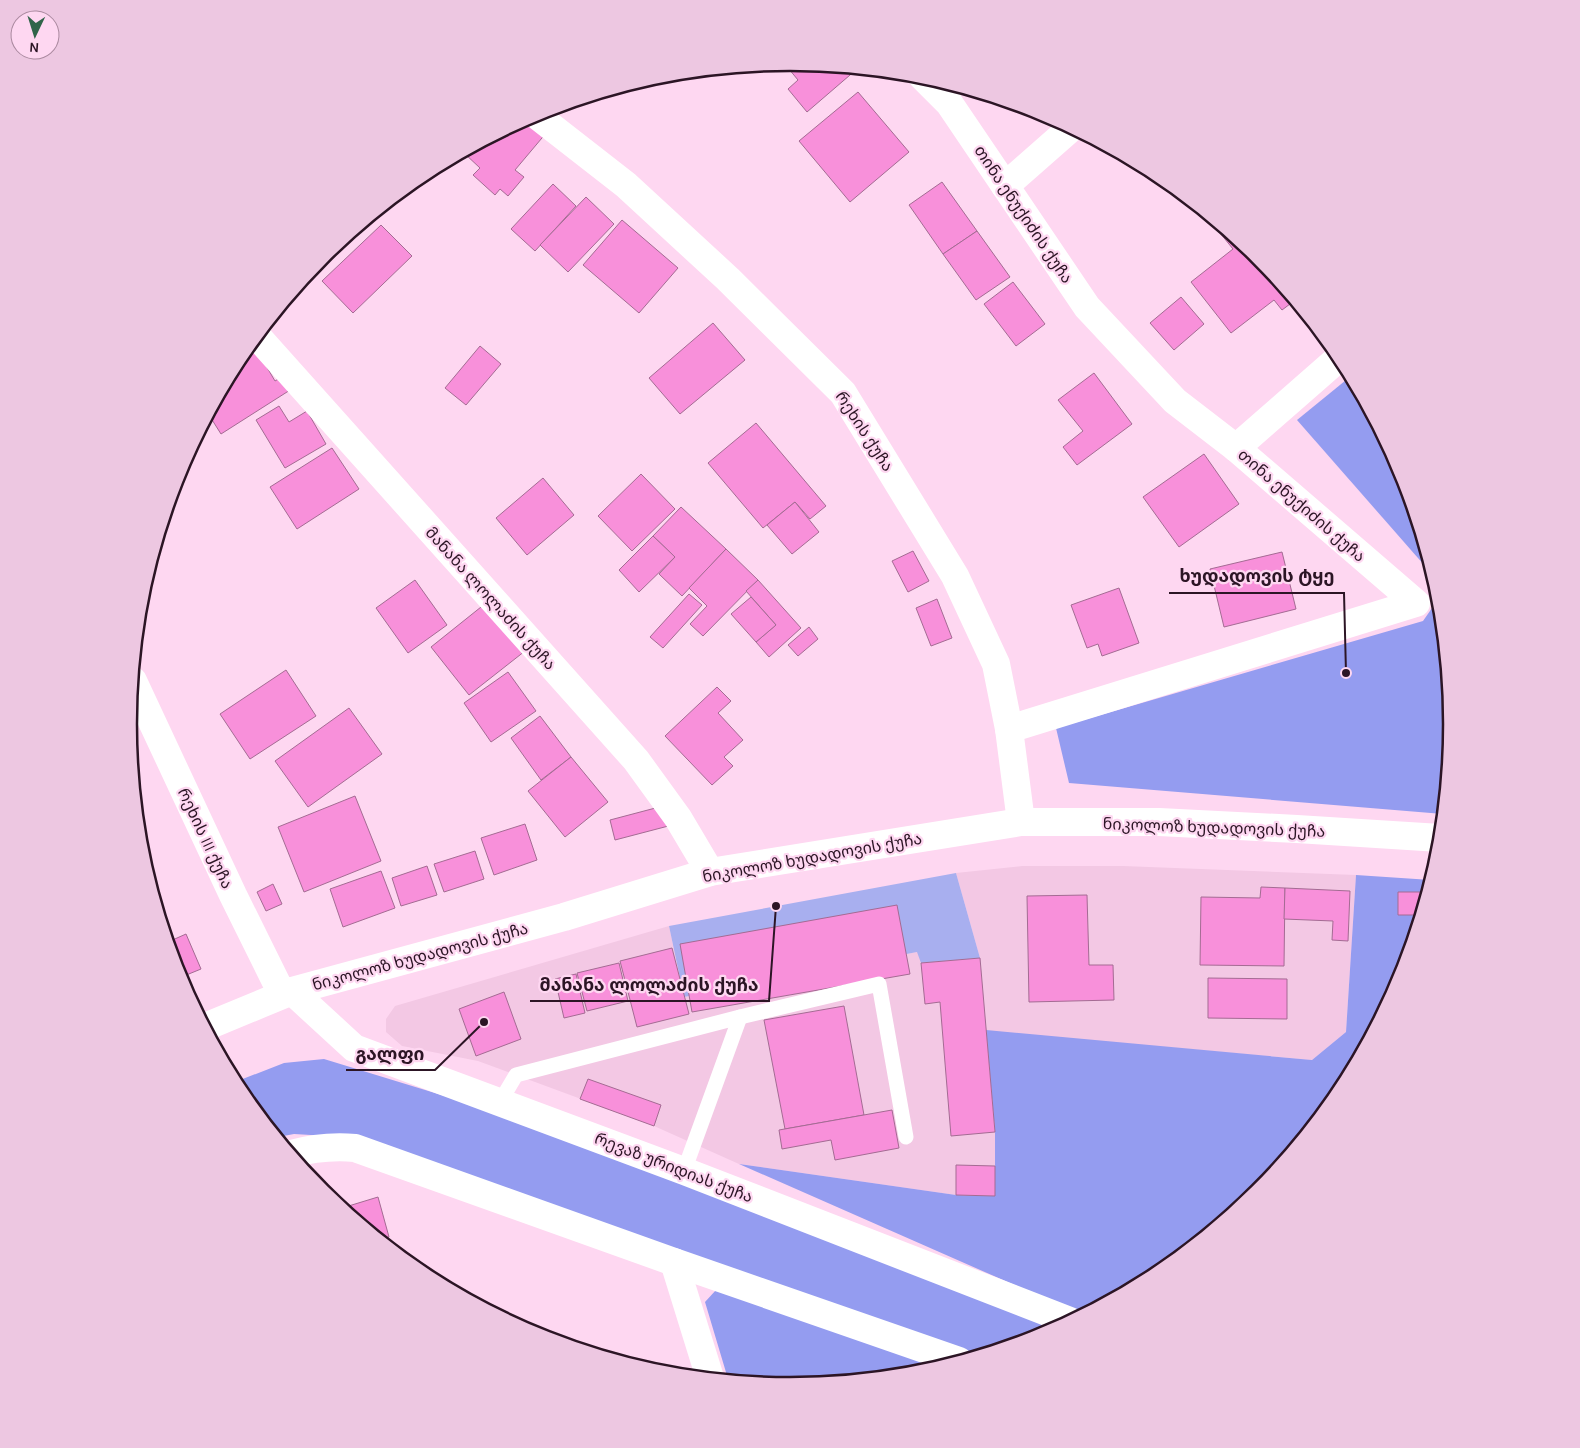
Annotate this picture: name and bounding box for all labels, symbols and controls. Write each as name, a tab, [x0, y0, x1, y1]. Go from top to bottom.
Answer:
north arrow	[10, 10, 60, 60]
text: N	[29, 39, 40, 56]
street label: თინა ენუქიძის ქუჩა	[970, 142, 1077, 287]
street label: რეხის ქუჩა	[832, 388, 898, 475]
street label: თინა ენუქიძის ქუჩა	[1234, 445, 1369, 566]
street label: მანანა ლოლაძის ქუჩა	[421, 523, 560, 674]
callout: ხუდადოვის ტყე	[1169, 560, 1344, 593]
text: ხუდადოვის ტყე	[1180, 565, 1334, 587]
street label: რეხის III ქუჩა	[174, 785, 237, 892]
street label: ნიკოლოზ ხუდადოვის ქუჩა	[1102, 814, 1326, 842]
street label: ნიკოლოზ ხუდადოვის ქუჩა	[701, 829, 924, 887]
street label: ნიკოლოზ ხუდადოვის ქუჩა	[310, 918, 530, 995]
callout: მანანა ლოლაძის ქუჩა	[530, 968, 769, 1001]
text: მანანა ლოლაძის ქუჩა	[539, 974, 759, 996]
callout: გალფი	[346, 1037, 435, 1070]
text: გალფი	[356, 1043, 425, 1065]
street label: რევაზ ურიდიას ქუჩა	[592, 1129, 756, 1207]

